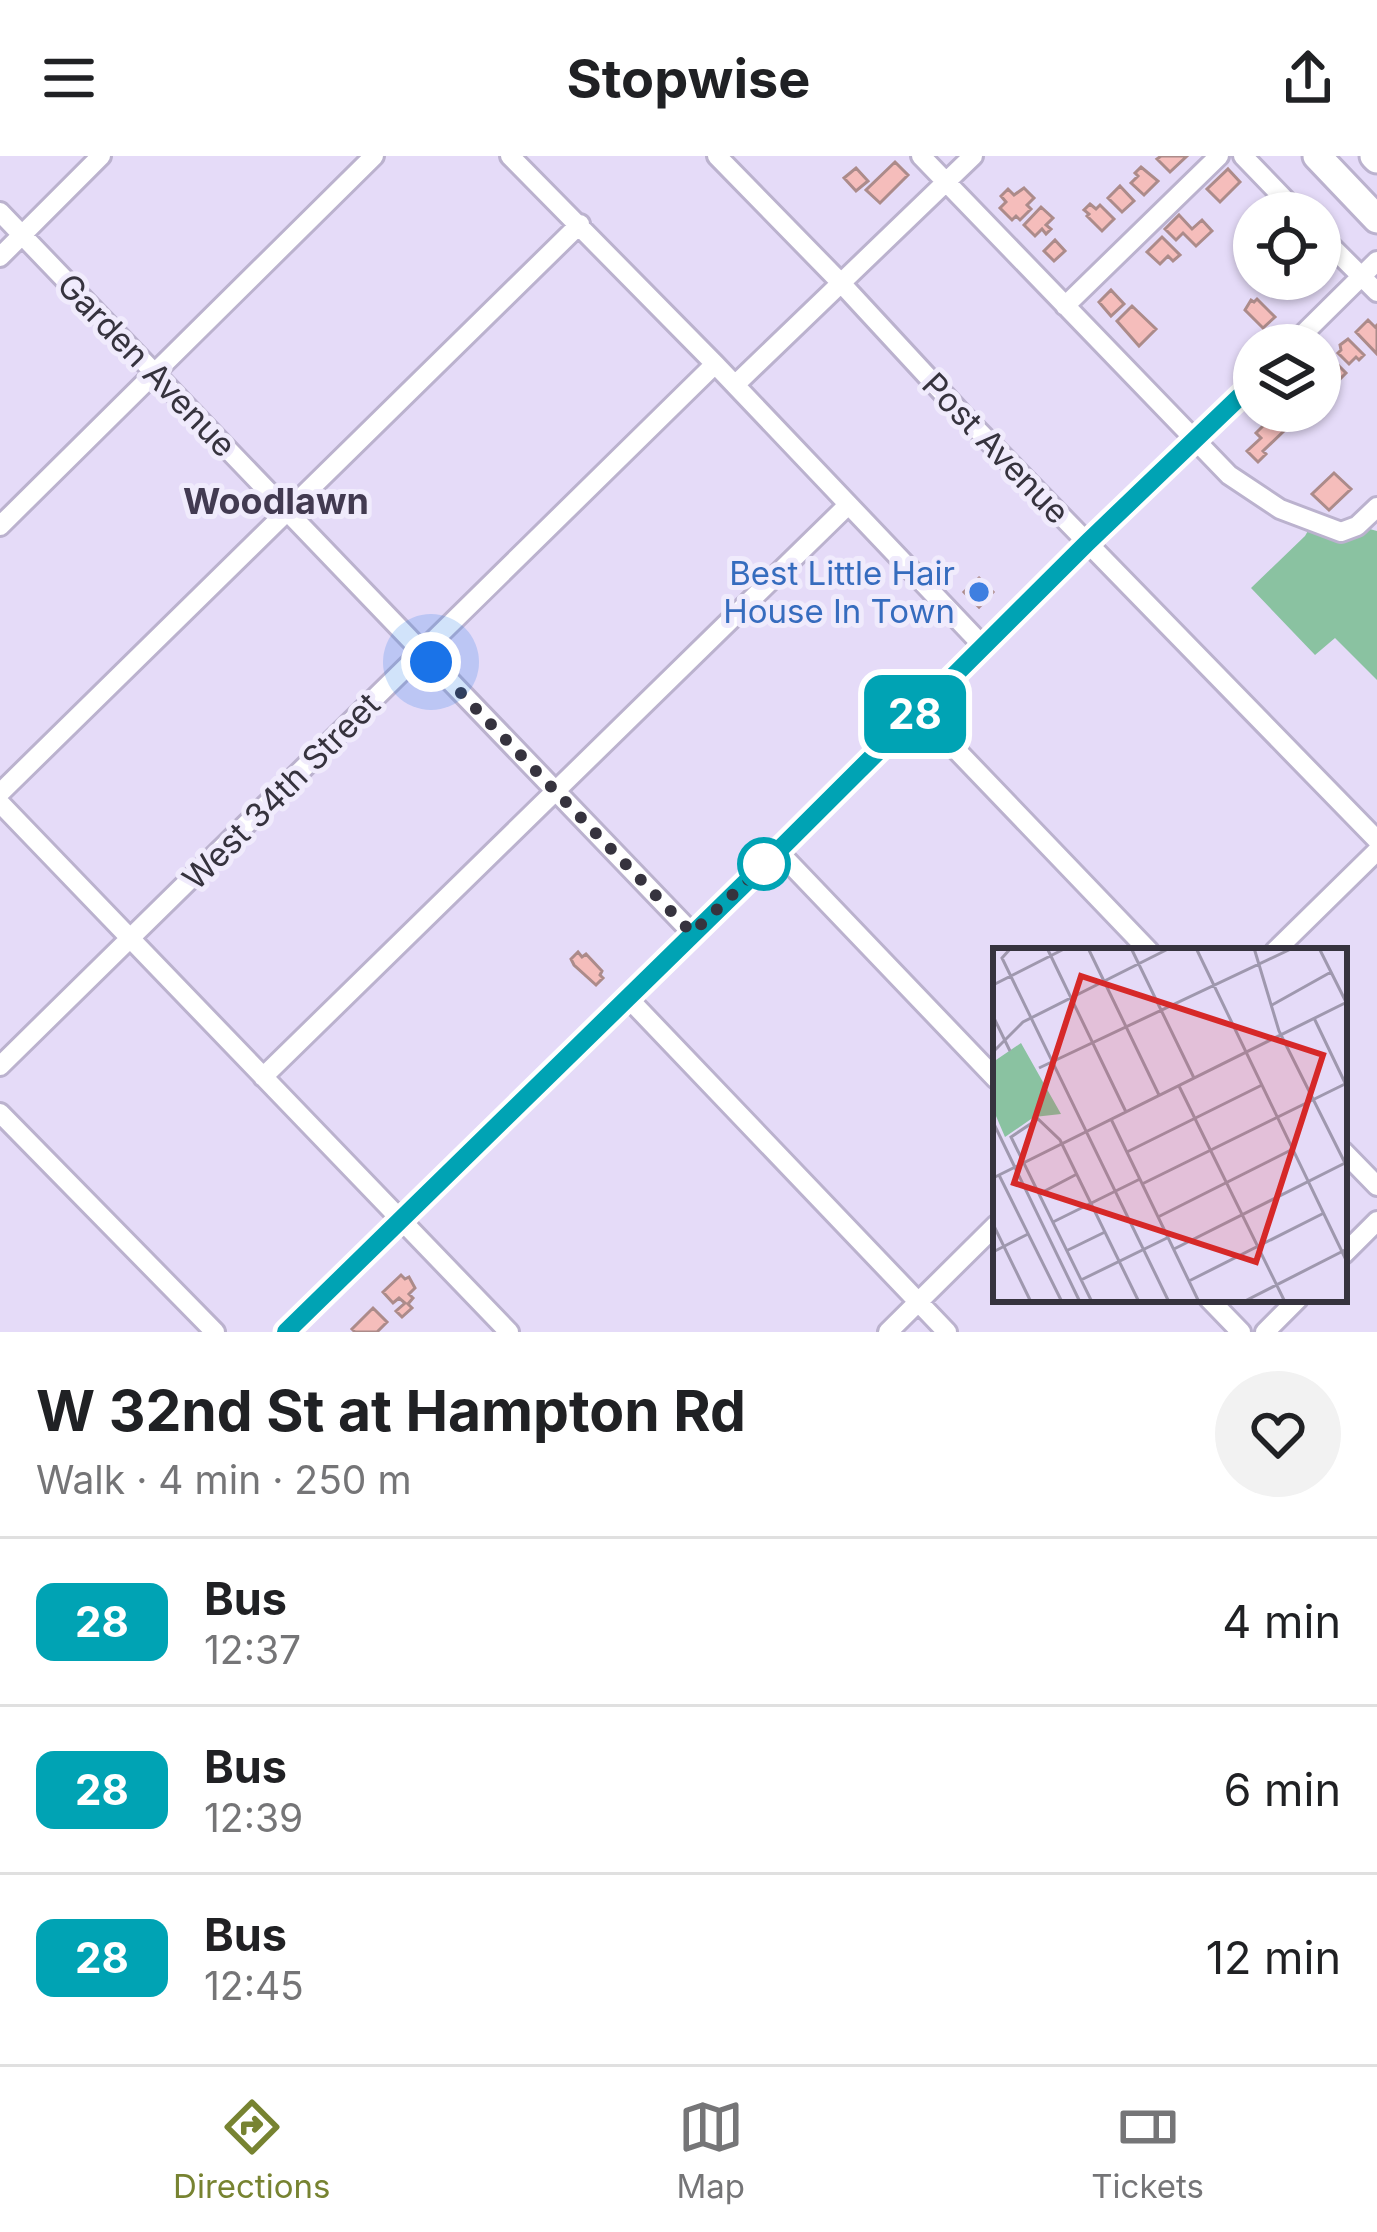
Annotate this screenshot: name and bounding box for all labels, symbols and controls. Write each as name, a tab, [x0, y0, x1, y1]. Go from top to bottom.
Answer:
icon: menu	[36, 45, 102, 111]
icon: share	[1275, 45, 1341, 111]
text: Stopwise	[567, 46, 810, 111]
map controls	[1233, 192, 1341, 432]
button: locate	[1233, 192, 1341, 300]
street label: Garden Avenue	[50, 265, 244, 465]
button: layers	[1233, 324, 1341, 432]
street label: Post Avenue	[914, 364, 1078, 532]
district label: Woodlawn	[183, 479, 369, 523]
place label: Best Little Hair House In Town	[723, 553, 955, 631]
marker: Best Little Hair House In Town	[966, 579, 992, 605]
your location	[401, 632, 461, 692]
line badge: 28	[861, 675, 969, 753]
street label: West 34th Street	[174, 684, 388, 898]
text: 28	[888, 688, 942, 739]
unlabelled marker	[739, 839, 789, 889]
inset map	[993, 948, 1347, 1302]
button: heart	[1215, 1371, 1341, 1497]
text: W 32nd St at Hampton Rd	[36, 1376, 746, 1445]
text: Walk · 4 min · 250 m	[36, 1456, 412, 1503]
text: Bus	[204, 1571, 287, 1626]
text: 4 min	[1222, 1594, 1341, 1649]
text: 28	[75, 1596, 129, 1647]
text: 12:37	[204, 1626, 301, 1673]
text: Bus	[204, 1739, 287, 1794]
text: 6 min	[1224, 1762, 1341, 1817]
text: 28	[75, 1764, 129, 1815]
text: 12:39	[204, 1794, 303, 1841]
text: Bus	[204, 1907, 287, 1962]
text: 12 min	[1206, 1930, 1341, 1985]
text: 28	[75, 1932, 129, 1983]
text: 12:45	[204, 1962, 304, 2009]
tab: Directions	[173, 2094, 330, 2206]
tab: Map	[677, 2094, 745, 2206]
tab: Tickets	[1091, 2094, 1204, 2206]

